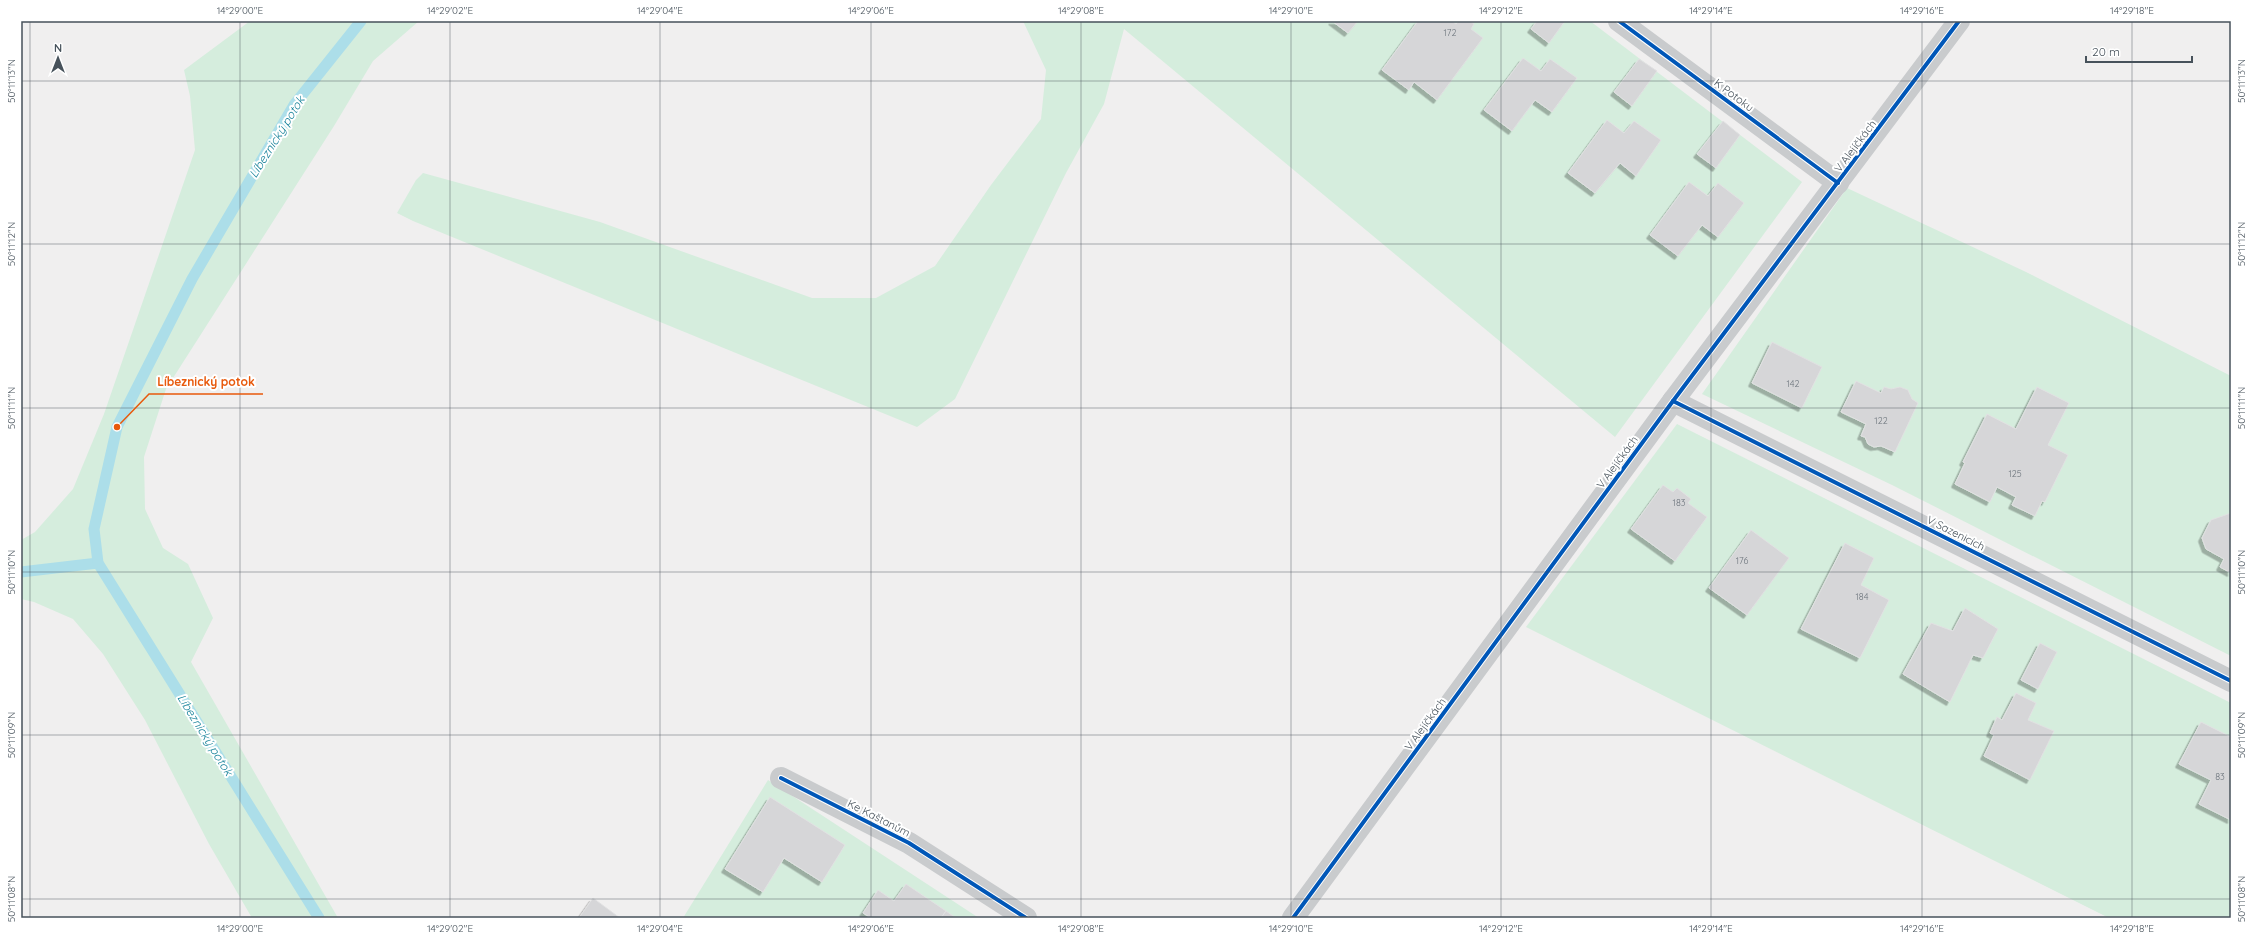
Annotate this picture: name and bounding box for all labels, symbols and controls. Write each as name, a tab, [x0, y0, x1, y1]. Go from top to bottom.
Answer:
text: 14°29'00"E	[217, 4, 264, 17]
text: 14°29'02"E	[427, 4, 473, 17]
text: 14°29'04"E	[637, 4, 683, 17]
text: 14°29'06"E	[848, 4, 894, 17]
text: 14°29'08"E	[1058, 4, 1104, 17]
text: 14°29'10"E	[1269, 4, 1313, 17]
text: 14°29'12"E	[1479, 4, 1523, 17]
text: 14°29'14"E	[1689, 4, 1733, 17]
text: 14°29'16"E	[1900, 4, 1944, 17]
text: 14°29'18"E	[2110, 4, 2154, 17]
house number: 172	[1444, 27, 1456, 38]
north arrow	[38, 38, 78, 78]
scale bar	[2086, 38, 2192, 64]
text: N	[54, 41, 62, 55]
text: 20 m	[2092, 44, 2120, 59]
text: 50°11'13"N	[5, 59, 18, 103]
text: 50°11'13"N	[2235, 59, 2248, 103]
street label: K Potoku	[1711, 76, 1757, 114]
water label: Líbeznický potok	[246, 92, 308, 180]
street label: V Alejíčkách	[1831, 117, 1879, 175]
text: 50°11'12"N	[5, 222, 18, 266]
text: 50°11'12"N	[2235, 222, 2248, 266]
callout: Líbeznický potok	[149, 370, 263, 394]
text: Líbeznický potok	[157, 374, 255, 389]
house number: 142	[1787, 378, 1799, 389]
text: 50°11'11"N	[5, 387, 18, 429]
text: 50°11'11"N	[2235, 387, 2248, 429]
house number: 122	[1874, 415, 1888, 426]
street label: V Alejíčkách	[1593, 433, 1641, 491]
house number: 125	[2008, 468, 2022, 479]
house number: 183	[1673, 497, 1686, 508]
street label: V Sazenicích	[1925, 512, 1987, 554]
text: 50°11'10"N	[5, 550, 18, 594]
text: 50°11'10"N	[2235, 550, 2248, 594]
house number: 176	[1736, 555, 1748, 566]
house number: 184	[1856, 591, 1869, 602]
water label: Líbeznický potok	[174, 691, 237, 780]
street label: V Alejíčkách	[1401, 695, 1449, 753]
text: 50°11'09"N	[5, 712, 18, 758]
text: 50°11'09"N	[2235, 712, 2248, 758]
house number: 83	[2215, 771, 2225, 782]
street label: Ke Kaštanům	[845, 796, 913, 840]
text: 50°11'08"N	[5, 876, 18, 922]
text: 50°11'08"N	[2235, 876, 2248, 922]
text: 14°29'00"E	[217, 922, 264, 935]
text: 14°29'02"E	[427, 922, 473, 935]
text: 14°29'04"E	[637, 922, 683, 935]
text: 14°29'06"E	[848, 922, 894, 935]
text: 14°29'08"E	[1058, 922, 1104, 935]
text: 14°29'10"E	[1269, 922, 1313, 935]
text: 14°29'12"E	[1479, 922, 1523, 935]
text: 14°29'14"E	[1689, 922, 1733, 935]
text: 14°29'16"E	[1900, 922, 1944, 935]
text: 14°29'18"E	[2110, 922, 2154, 935]

